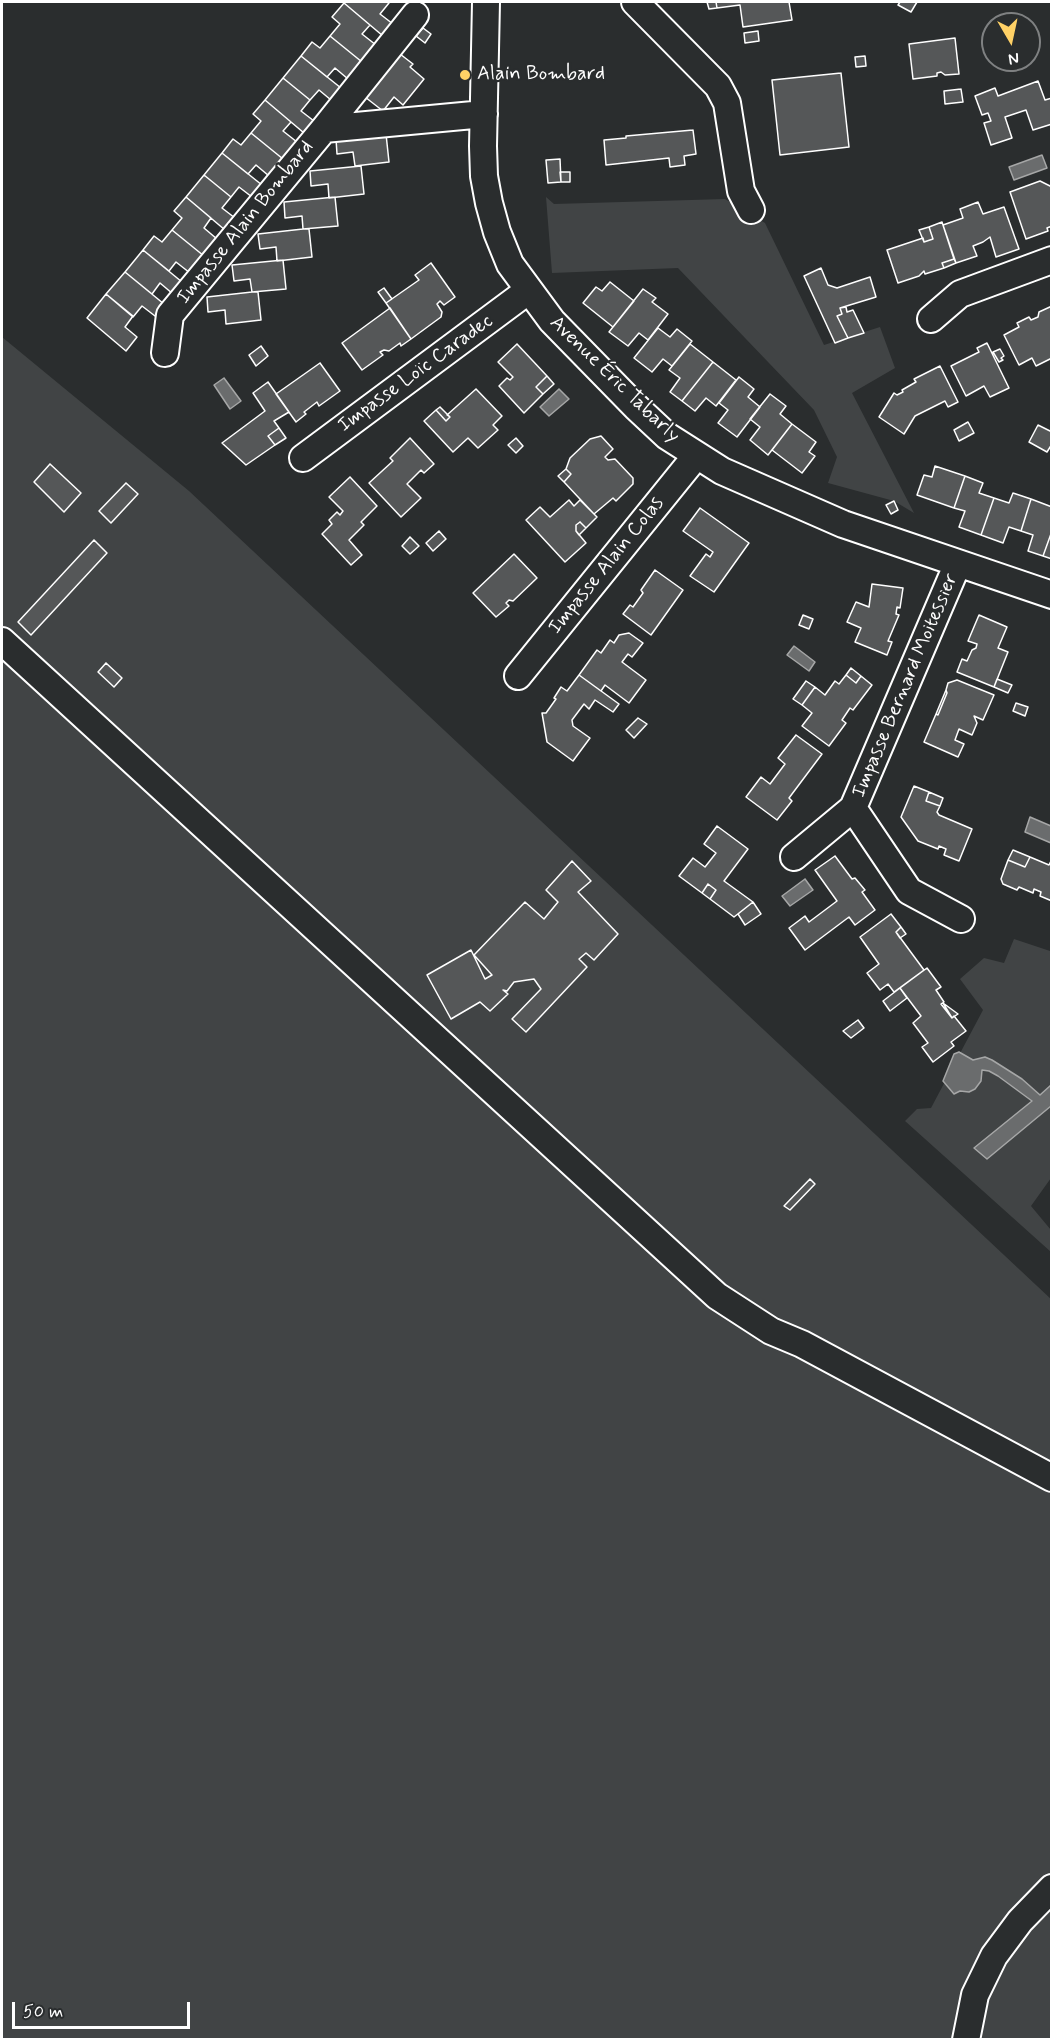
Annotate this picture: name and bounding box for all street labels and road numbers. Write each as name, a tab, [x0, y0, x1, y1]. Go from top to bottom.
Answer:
street label: Impasse Alain Bombard	[173, 136, 319, 310]
street label: Impasse Loïc Caradec	[334, 310, 498, 438]
street label: Avenue Éric Tabarly	[544, 312, 684, 448]
street label: Impasse Alain Colas	[544, 492, 670, 640]
street label: Impasse Bernard Moitessier	[848, 571, 964, 801]

